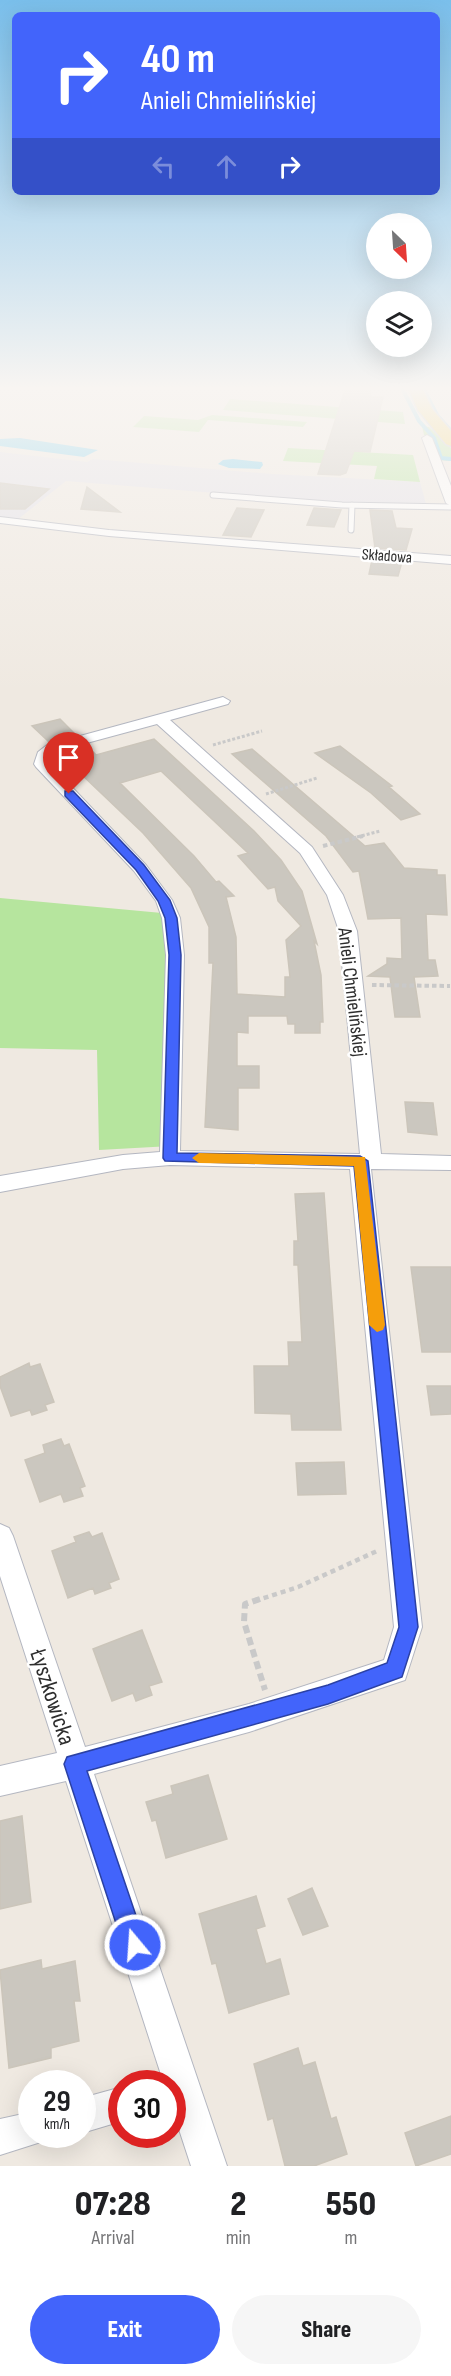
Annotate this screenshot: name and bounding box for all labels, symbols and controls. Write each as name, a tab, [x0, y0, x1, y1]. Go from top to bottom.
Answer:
text: 40 m	[141, 34, 215, 85]
icon: right	[42, 36, 120, 114]
text: Anieli Chmielińskiej	[141, 85, 316, 117]
icon: left	[147, 150, 180, 183]
icon: ahead	[210, 150, 243, 183]
icon: right	[273, 150, 306, 183]
north arrow	[366, 213, 432, 279]
map controls	[366, 213, 432, 357]
button: layers	[366, 291, 432, 357]
street label: Składowa	[361, 545, 413, 568]
pin	[43, 732, 94, 794]
icon: arrive	[52, 741, 85, 774]
street label: Anieli Chmielińskiej	[332, 925, 372, 1058]
street label: Łyszkowicka	[23, 1645, 82, 1749]
position arrow	[103, 1913, 167, 1977]
speed limit sign: 30	[108, 2070, 186, 2148]
text: 29	[43, 2084, 71, 2120]
text: km/h	[44, 2115, 70, 2134]
text: 07:28	[75, 2183, 151, 2226]
text: 2	[230, 2183, 246, 2226]
text: 550	[326, 2183, 376, 2226]
text: Arrival	[91, 2226, 134, 2250]
text: min	[226, 2226, 251, 2250]
text: m	[345, 2226, 357, 2250]
button: Exit	[30, 2295, 220, 2364]
button: Share	[232, 2295, 421, 2364]

